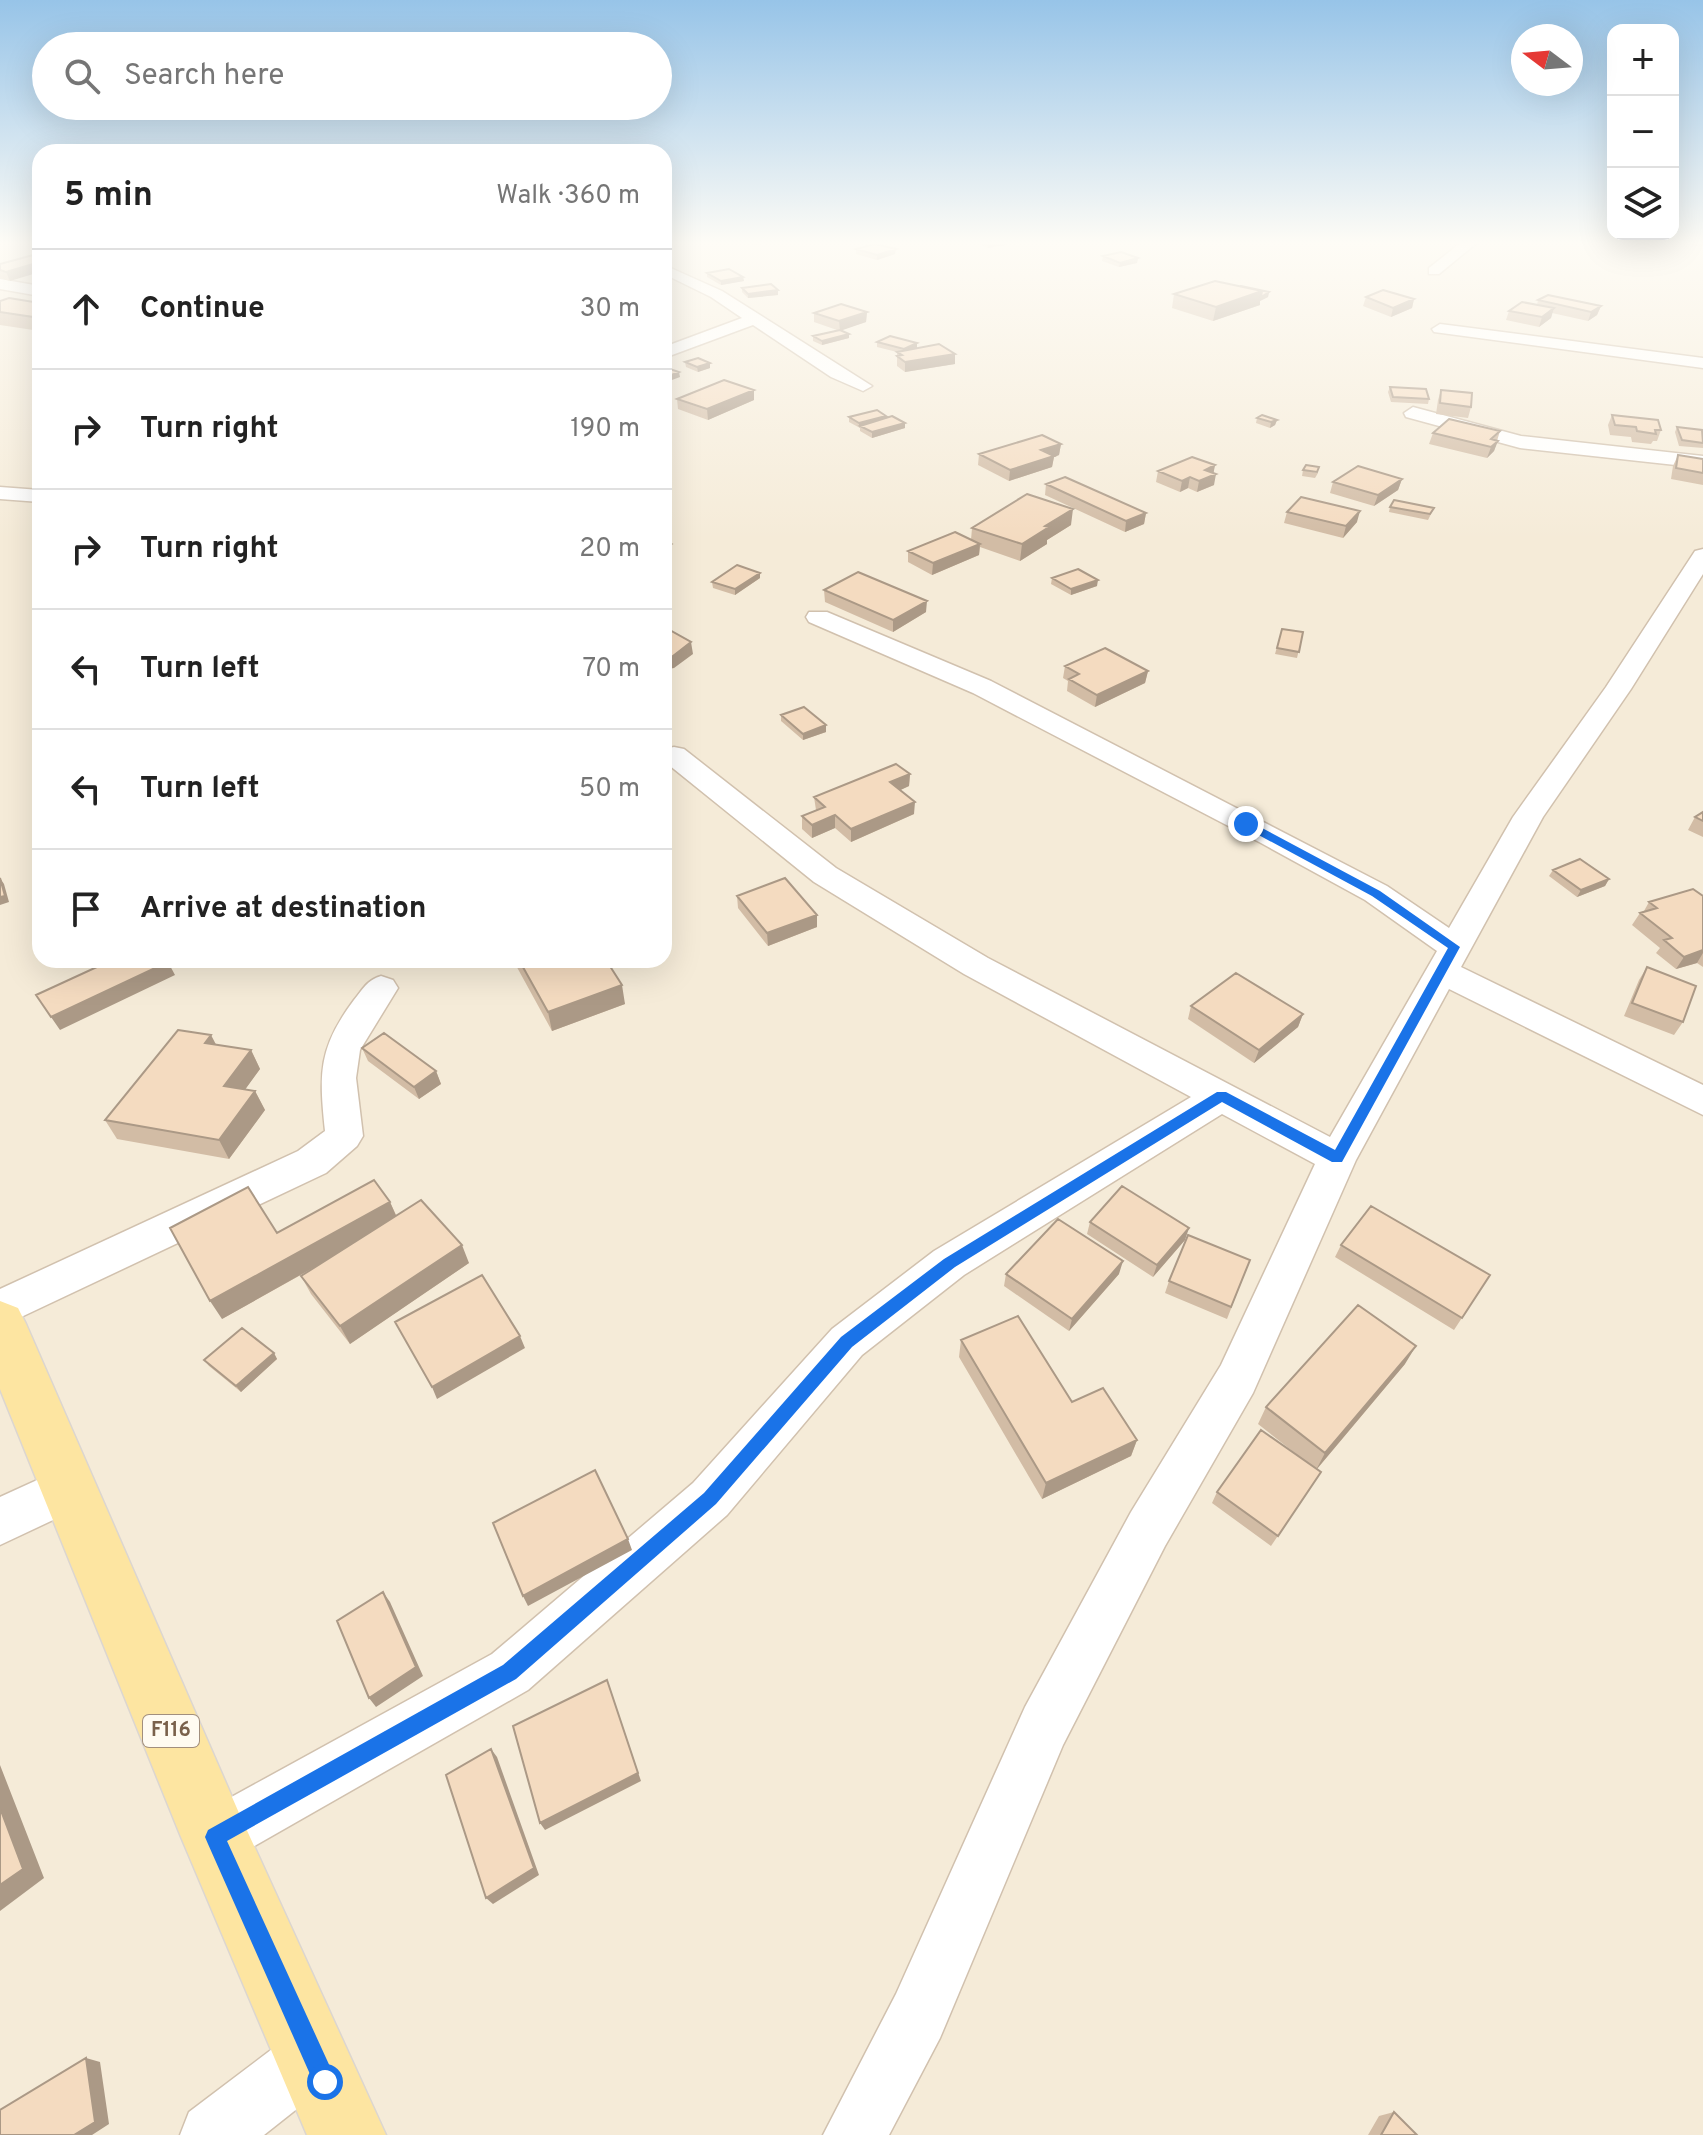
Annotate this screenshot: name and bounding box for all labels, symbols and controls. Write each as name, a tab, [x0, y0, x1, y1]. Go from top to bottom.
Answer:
north arrow	[1511, 24, 1583, 96]
map controls	[1607, 24, 1679, 240]
button: +	[1607, 24, 1679, 96]
search box	[32, 32, 672, 120]
icon: search	[60, 54, 104, 98]
text: Search here	[124, 58, 284, 95]
button: −	[1607, 96, 1679, 168]
button: layers	[1607, 168, 1679, 240]
text: 5 min	[64, 175, 153, 218]
text: Walk · 360 m	[496, 180, 640, 213]
icon: ahead	[64, 287, 108, 331]
text: Continue	[140, 291, 265, 328]
text: 30 m	[580, 293, 640, 326]
icon: right	[64, 407, 108, 451]
text: Turn right	[140, 411, 278, 448]
text: 190 m	[570, 413, 640, 446]
icon: right	[64, 527, 108, 571]
text: Turn right	[140, 531, 278, 568]
text: 20 m	[579, 533, 640, 566]
icon: left	[64, 647, 108, 691]
text: Turn left	[140, 651, 260, 688]
text: 70 m	[582, 653, 640, 686]
icon: left	[64, 767, 108, 811]
text: Turn left	[140, 771, 260, 808]
text: 50 m	[579, 773, 640, 806]
route end	[1228, 806, 1264, 842]
icon: arrive	[64, 887, 108, 931]
text: Arrive at destination	[140, 891, 426, 928]
road number: F116	[143, 1715, 199, 1747]
route start	[307, 2064, 343, 2100]

